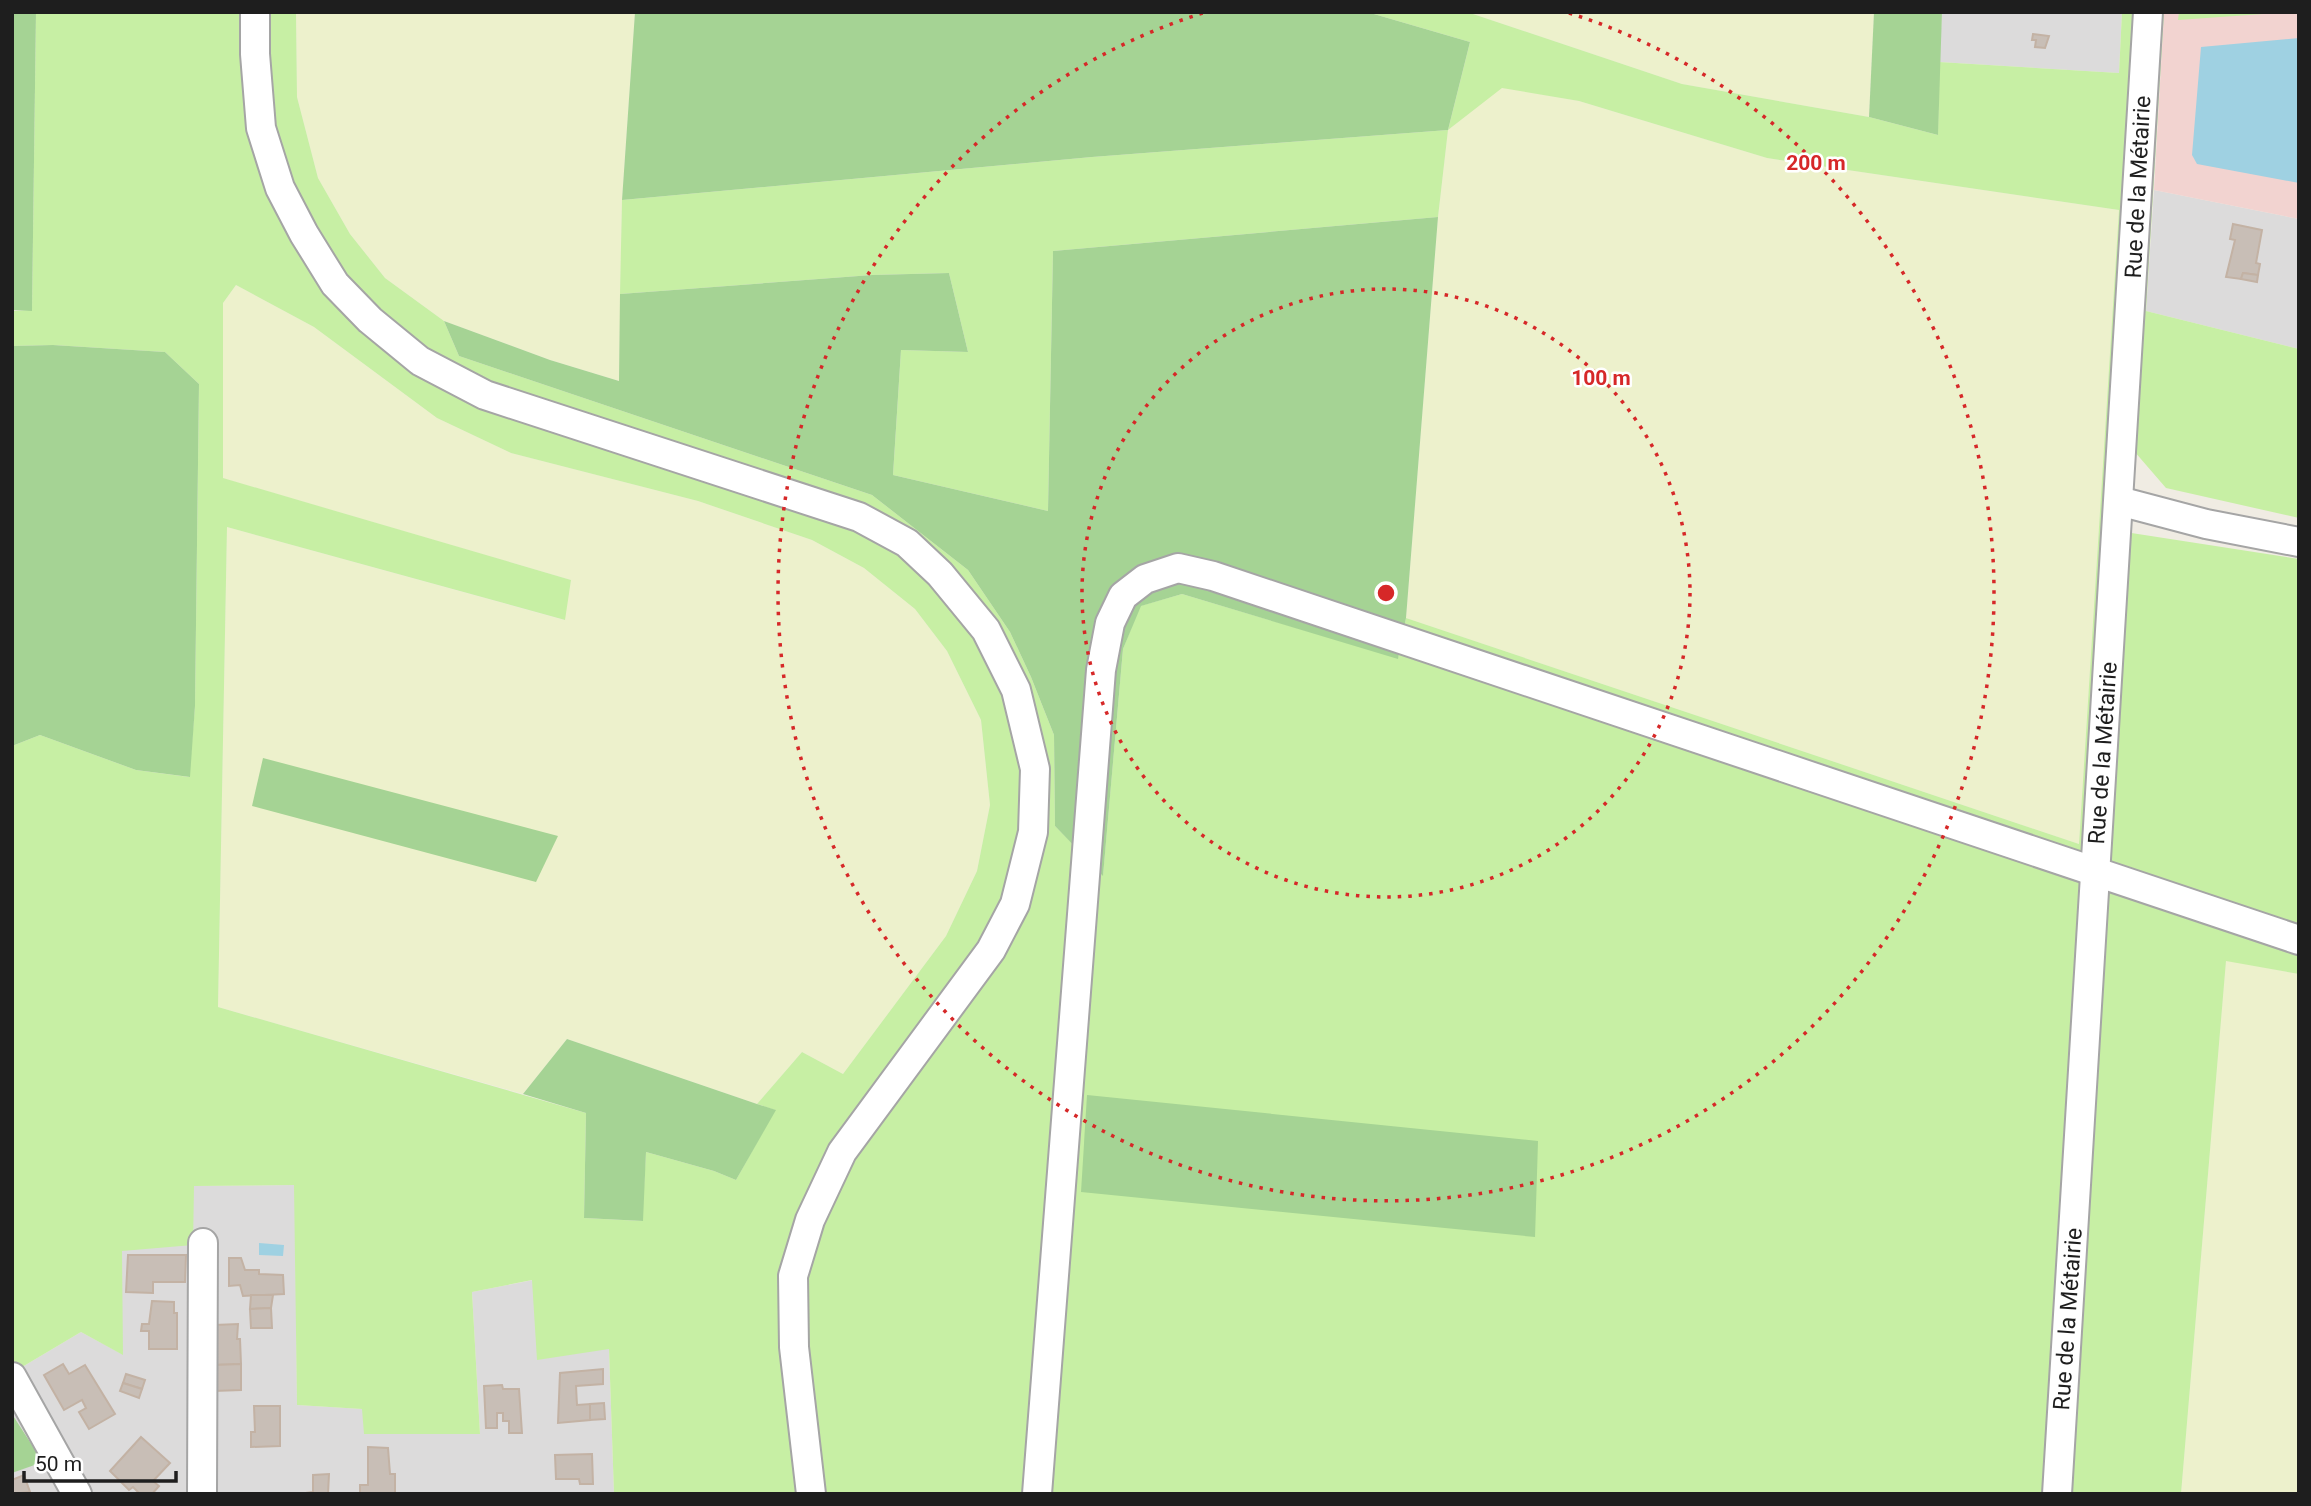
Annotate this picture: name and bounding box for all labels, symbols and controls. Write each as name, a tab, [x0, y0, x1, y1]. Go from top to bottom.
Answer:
street label: Rue de la Métairie	[2120, 95, 2156, 279]
text: 200 m	[1786, 151, 1846, 175]
text: 100 m	[1571, 366, 1631, 390]
centre of rings	[1374, 581, 1398, 605]
street label: Rue de la Métairie	[2083, 661, 2123, 845]
street label: Rue de la Métairie	[2048, 1227, 2088, 1411]
scale bar	[24, 1440, 177, 1484]
text: 50 m	[35, 1452, 82, 1476]

